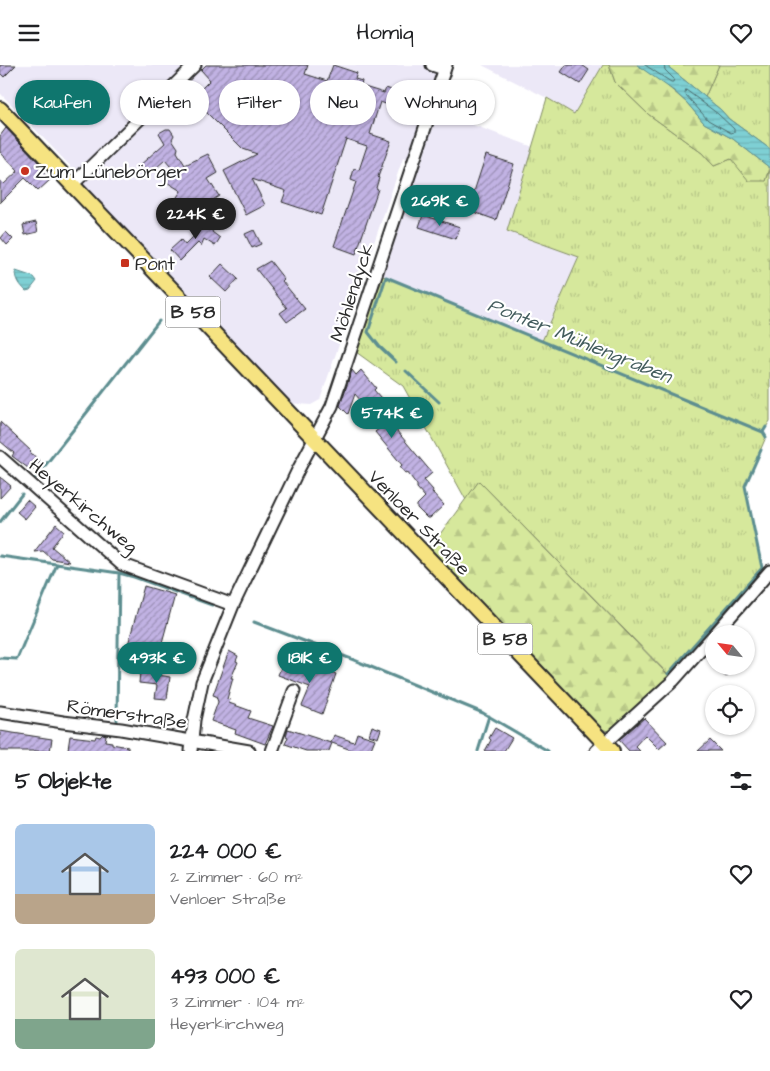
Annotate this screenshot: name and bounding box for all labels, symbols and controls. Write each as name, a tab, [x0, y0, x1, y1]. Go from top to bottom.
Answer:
text: Homiq	[356, 17, 414, 48]
icon: menu	[15, 19, 43, 47]
icon: heart	[727, 19, 755, 47]
chip: Kaufen	[15, 80, 110, 125]
chip: Mieten	[120, 80, 209, 125]
chip: Filter	[219, 80, 300, 125]
chip: Neu	[310, 80, 376, 125]
chip: Wohnung	[386, 80, 495, 125]
place label: Zum Lünebörger	[35, 159, 187, 187]
marker: Zum Lünebörger	[19, 165, 31, 177]
pin: 269K €	[399, 185, 481, 227]
text: 269K €	[411, 190, 469, 212]
pin: 224K €	[155, 197, 237, 240]
text: 224K €	[167, 203, 225, 225]
street label: Möhlendyck	[324, 239, 382, 346]
place label: Pont	[135, 251, 175, 278]
marker: Pont	[119, 257, 131, 269]
water label: Ponter Mühlengraben	[483, 291, 678, 392]
road number: B 58	[166, 297, 220, 327]
pin: 574K €	[351, 397, 433, 439]
text: 574K €	[362, 402, 422, 424]
street label: Heyerkirchweg	[22, 452, 144, 561]
street label: Venloer Straße	[361, 464, 476, 582]
road number: B 58	[478, 623, 532, 655]
north arrow	[705, 625, 755, 675]
map controls	[705, 625, 755, 735]
pin: 493K €	[116, 641, 198, 684]
pin: 181K €	[269, 641, 351, 684]
text: 493K €	[129, 647, 185, 669]
text: 181K €	[288, 647, 332, 669]
button: locate	[705, 685, 755, 735]
street label: Römerstraße	[65, 693, 189, 736]
text: 5 Objekte	[15, 767, 112, 796]
icon: filters	[727, 767, 755, 795]
text: 224 000 €	[170, 837, 282, 866]
icon: home	[55, 844, 115, 904]
icon: heart	[727, 860, 755, 888]
text: 2 Zimmer · 60 m²	[170, 866, 303, 888]
text: Venloer Straße	[170, 888, 286, 910]
text: 493 000 €	[170, 962, 280, 991]
icon: home	[55, 969, 115, 1029]
icon: heart	[727, 985, 755, 1013]
text: 3 Zimmer · 104 m²	[170, 991, 305, 1013]
text: Heyerkirchweg	[170, 1013, 284, 1035]

